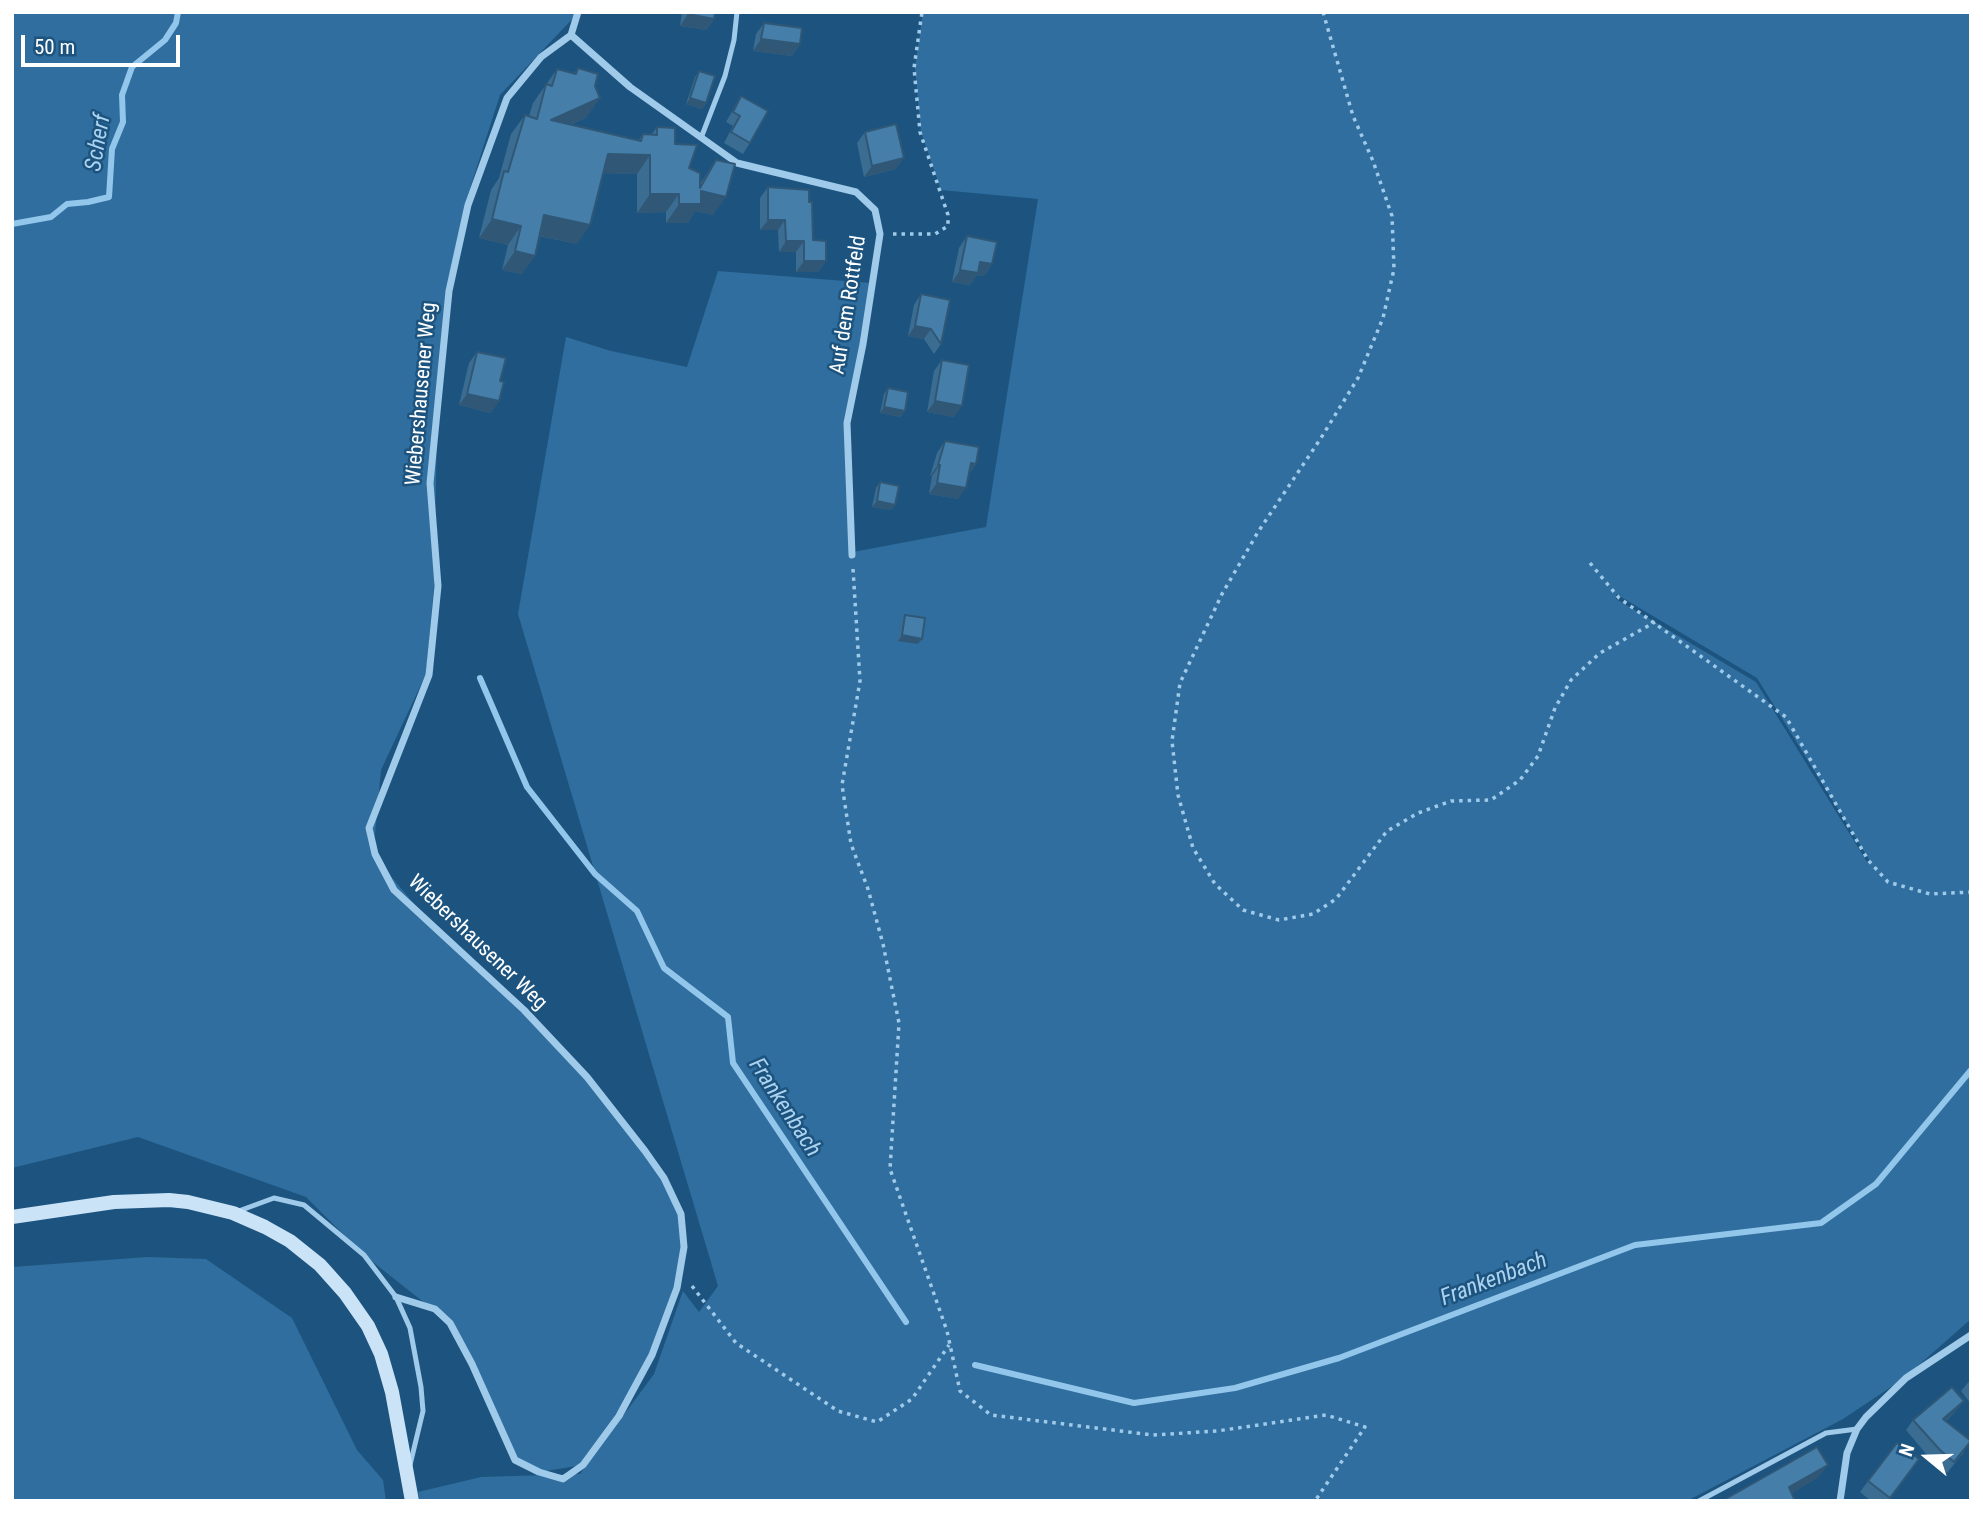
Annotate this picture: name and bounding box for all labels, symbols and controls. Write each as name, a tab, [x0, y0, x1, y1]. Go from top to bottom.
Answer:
scale bar	[24, 21, 184, 65]
text: 50 m	[34, 35, 75, 59]
water label: Scherf	[80, 112, 118, 174]
street label: Auf dem Rottfeld	[826, 234, 872, 376]
street label: Wiebershausener Weg	[401, 301, 443, 487]
street label: Wiebershausener Weg	[402, 870, 552, 1016]
water label: Frankenbach	[742, 1053, 826, 1163]
water label: Frankenbach	[1437, 1247, 1551, 1313]
north arrow	[1892, 1422, 1962, 1492]
text: N	[1894, 1441, 1919, 1459]

